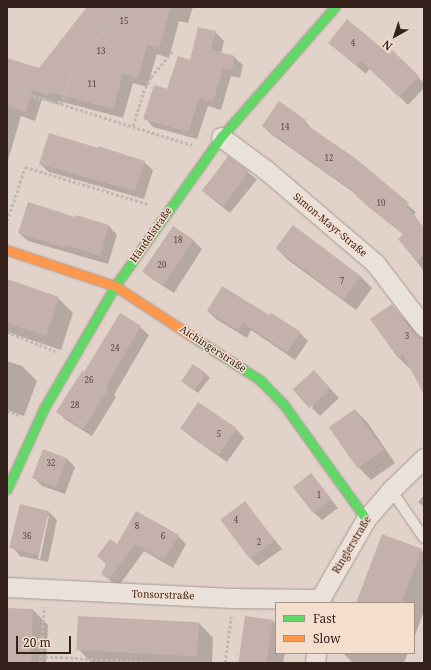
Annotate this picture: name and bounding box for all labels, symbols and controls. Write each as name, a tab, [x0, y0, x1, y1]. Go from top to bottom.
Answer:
house number: 15	[120, 16, 128, 26]
north arrow	[375, 16, 415, 56]
text: N	[379, 37, 395, 54]
house number: 4	[351, 38, 355, 48]
house number: 13	[97, 46, 105, 56]
house number: 11	[88, 79, 96, 89]
house number: 14	[281, 122, 289, 132]
house number: 12	[325, 153, 333, 163]
street label: Simon-Mayr-Straße	[291, 191, 369, 259]
house number: 10	[377, 198, 385, 208]
street label: Händelstraße	[128, 205, 174, 265]
house number: 18	[174, 235, 182, 245]
house number: 20	[158, 260, 166, 270]
house number: 7	[340, 276, 344, 286]
street label: Aichingerstraße	[178, 323, 248, 375]
house number: 3	[405, 331, 409, 341]
house number: 24	[111, 343, 119, 353]
house number: 26	[85, 375, 93, 385]
house number: 28	[71, 400, 79, 410]
house number: 5	[217, 429, 221, 439]
house number: 32	[47, 458, 55, 468]
house number: 1	[317, 490, 321, 500]
street label: Ringlerstraße	[330, 514, 374, 576]
house number: 4	[234, 515, 238, 525]
house number: 8	[135, 521, 139, 531]
house number: 36	[23, 531, 31, 541]
house number: 6	[161, 531, 165, 541]
house number: 2	[257, 537, 261, 547]
street label: Tonsorstraße	[131, 588, 195, 602]
legend	[275, 602, 415, 654]
text: Fast	[313, 610, 336, 627]
scale bar	[18, 628, 73, 654]
text: Slow	[313, 630, 341, 647]
text: 20 m	[23, 634, 51, 651]

